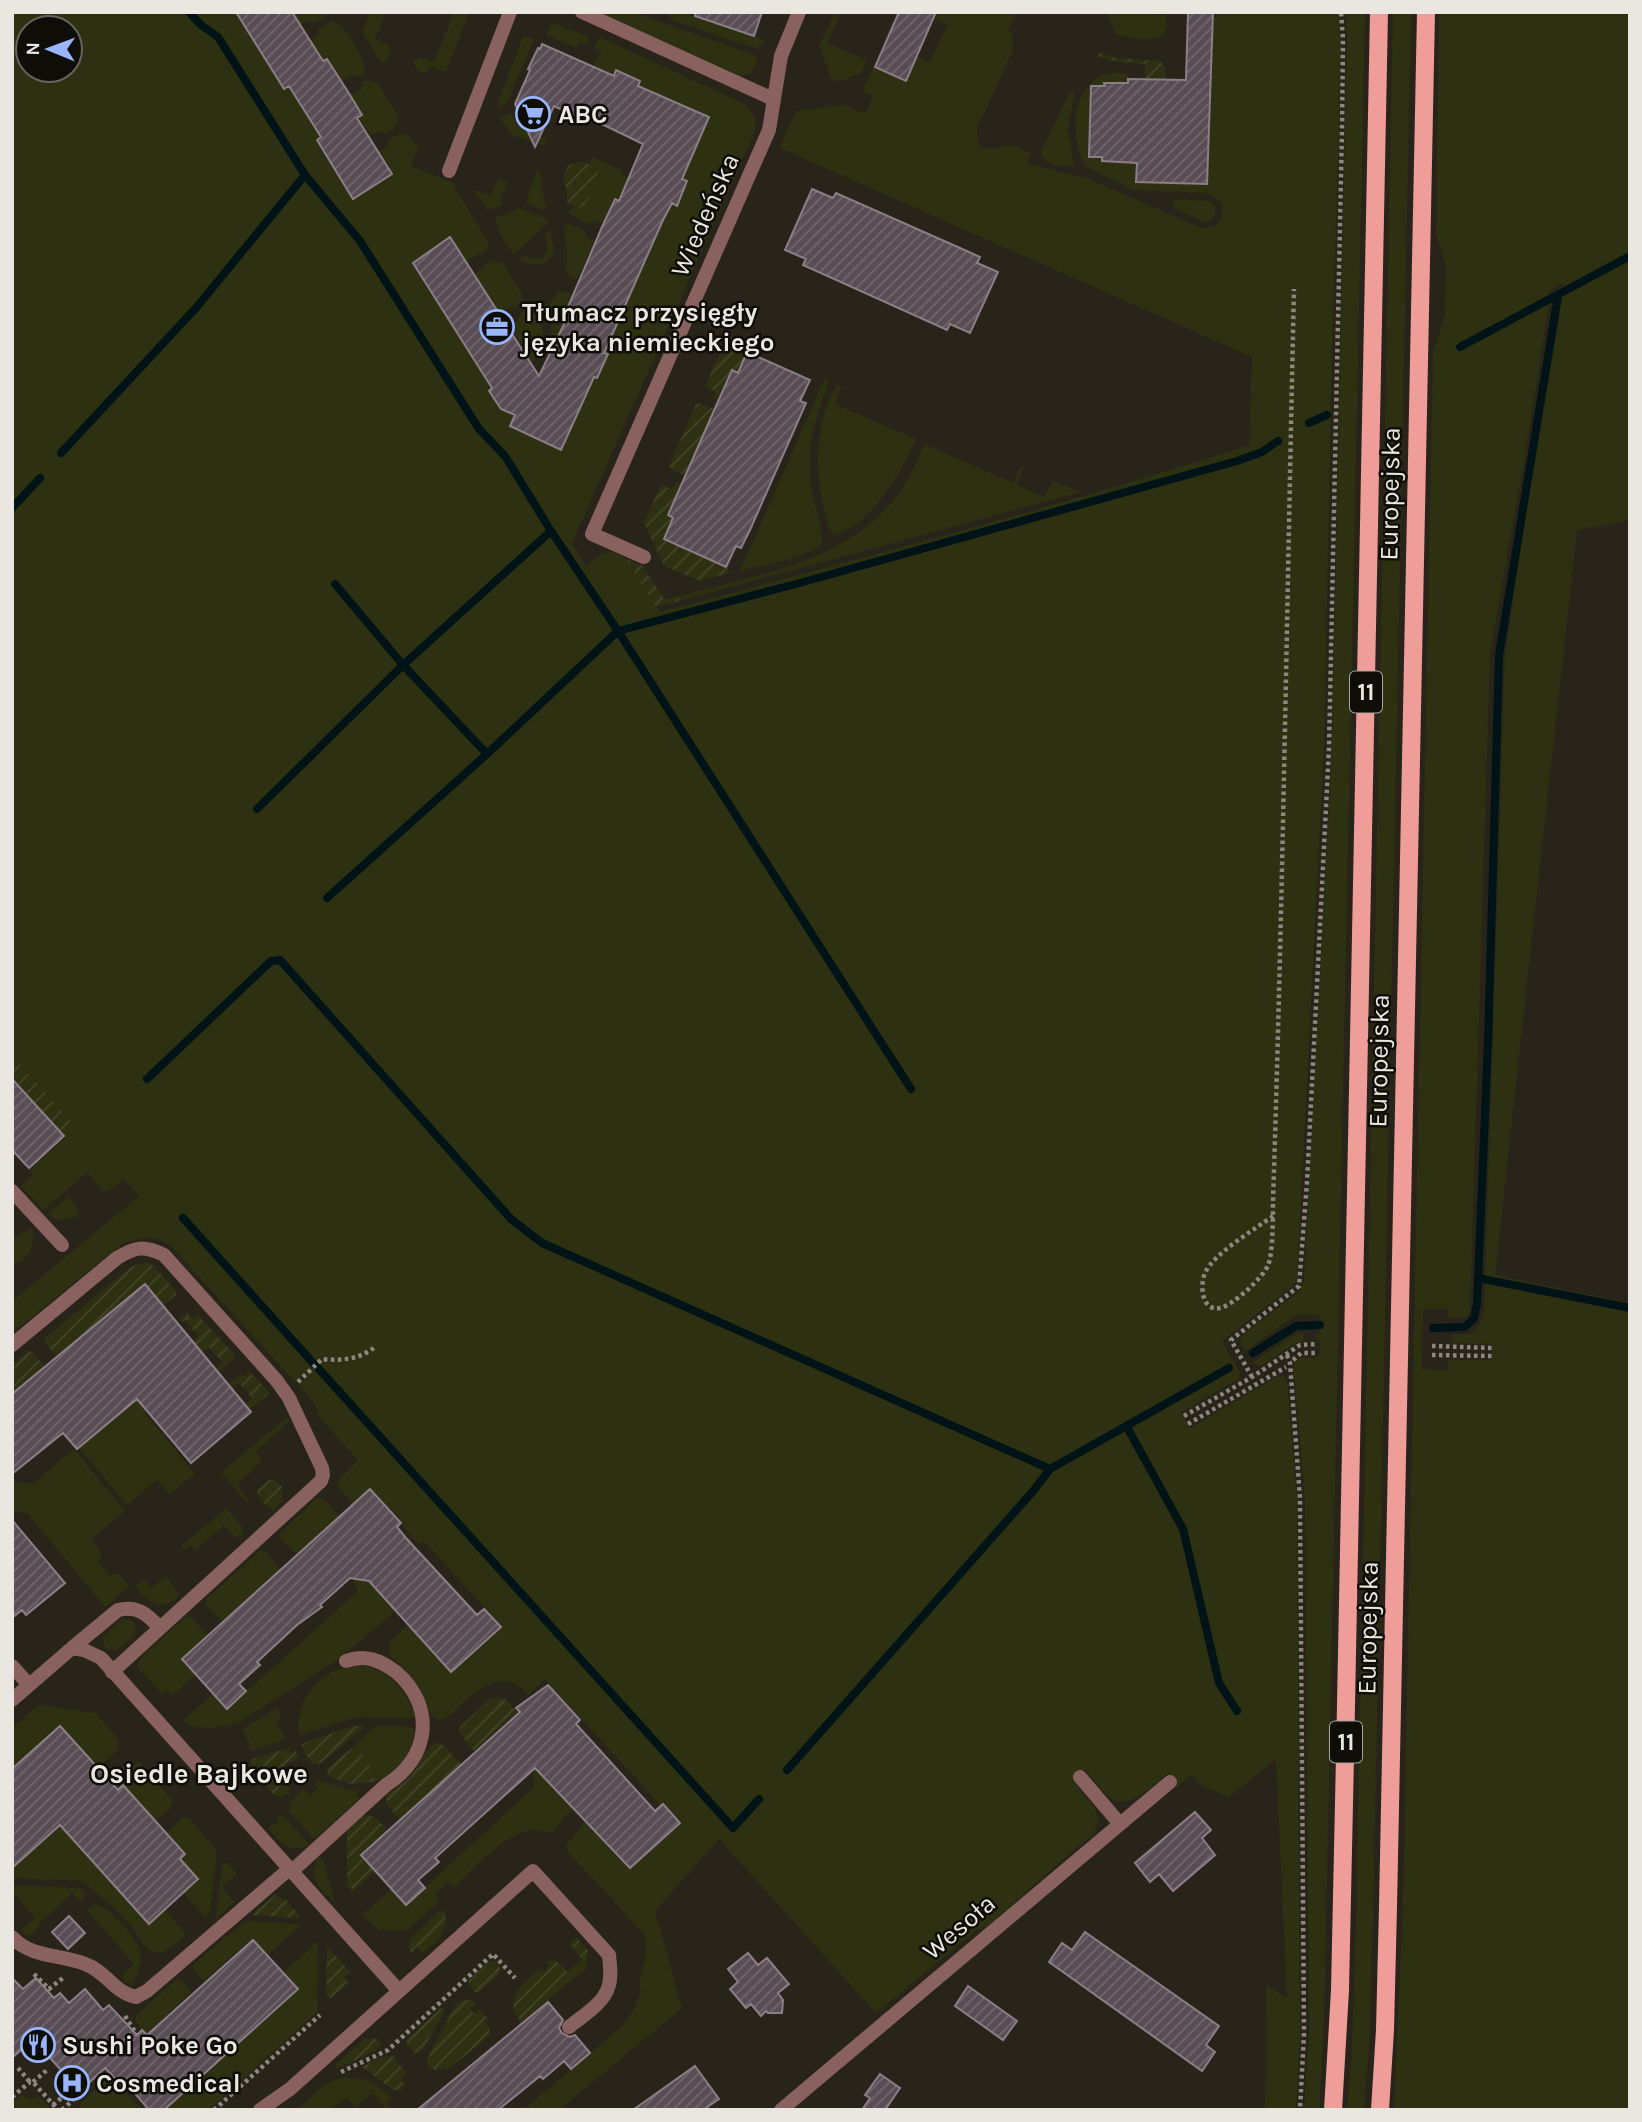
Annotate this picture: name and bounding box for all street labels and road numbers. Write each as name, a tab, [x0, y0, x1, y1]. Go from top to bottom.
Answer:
street label: Wiedeńska	[664, 149, 746, 281]
street label: Europejska	[1373, 427, 1407, 561]
road number: 11	[1350, 672, 1382, 712]
street label: Europejska	[1362, 994, 1396, 1128]
street label: Europejska	[1351, 1561, 1385, 1695]
road number: 11	[1330, 1722, 1362, 1762]
street label: Wesoła	[916, 1888, 1002, 1966]

